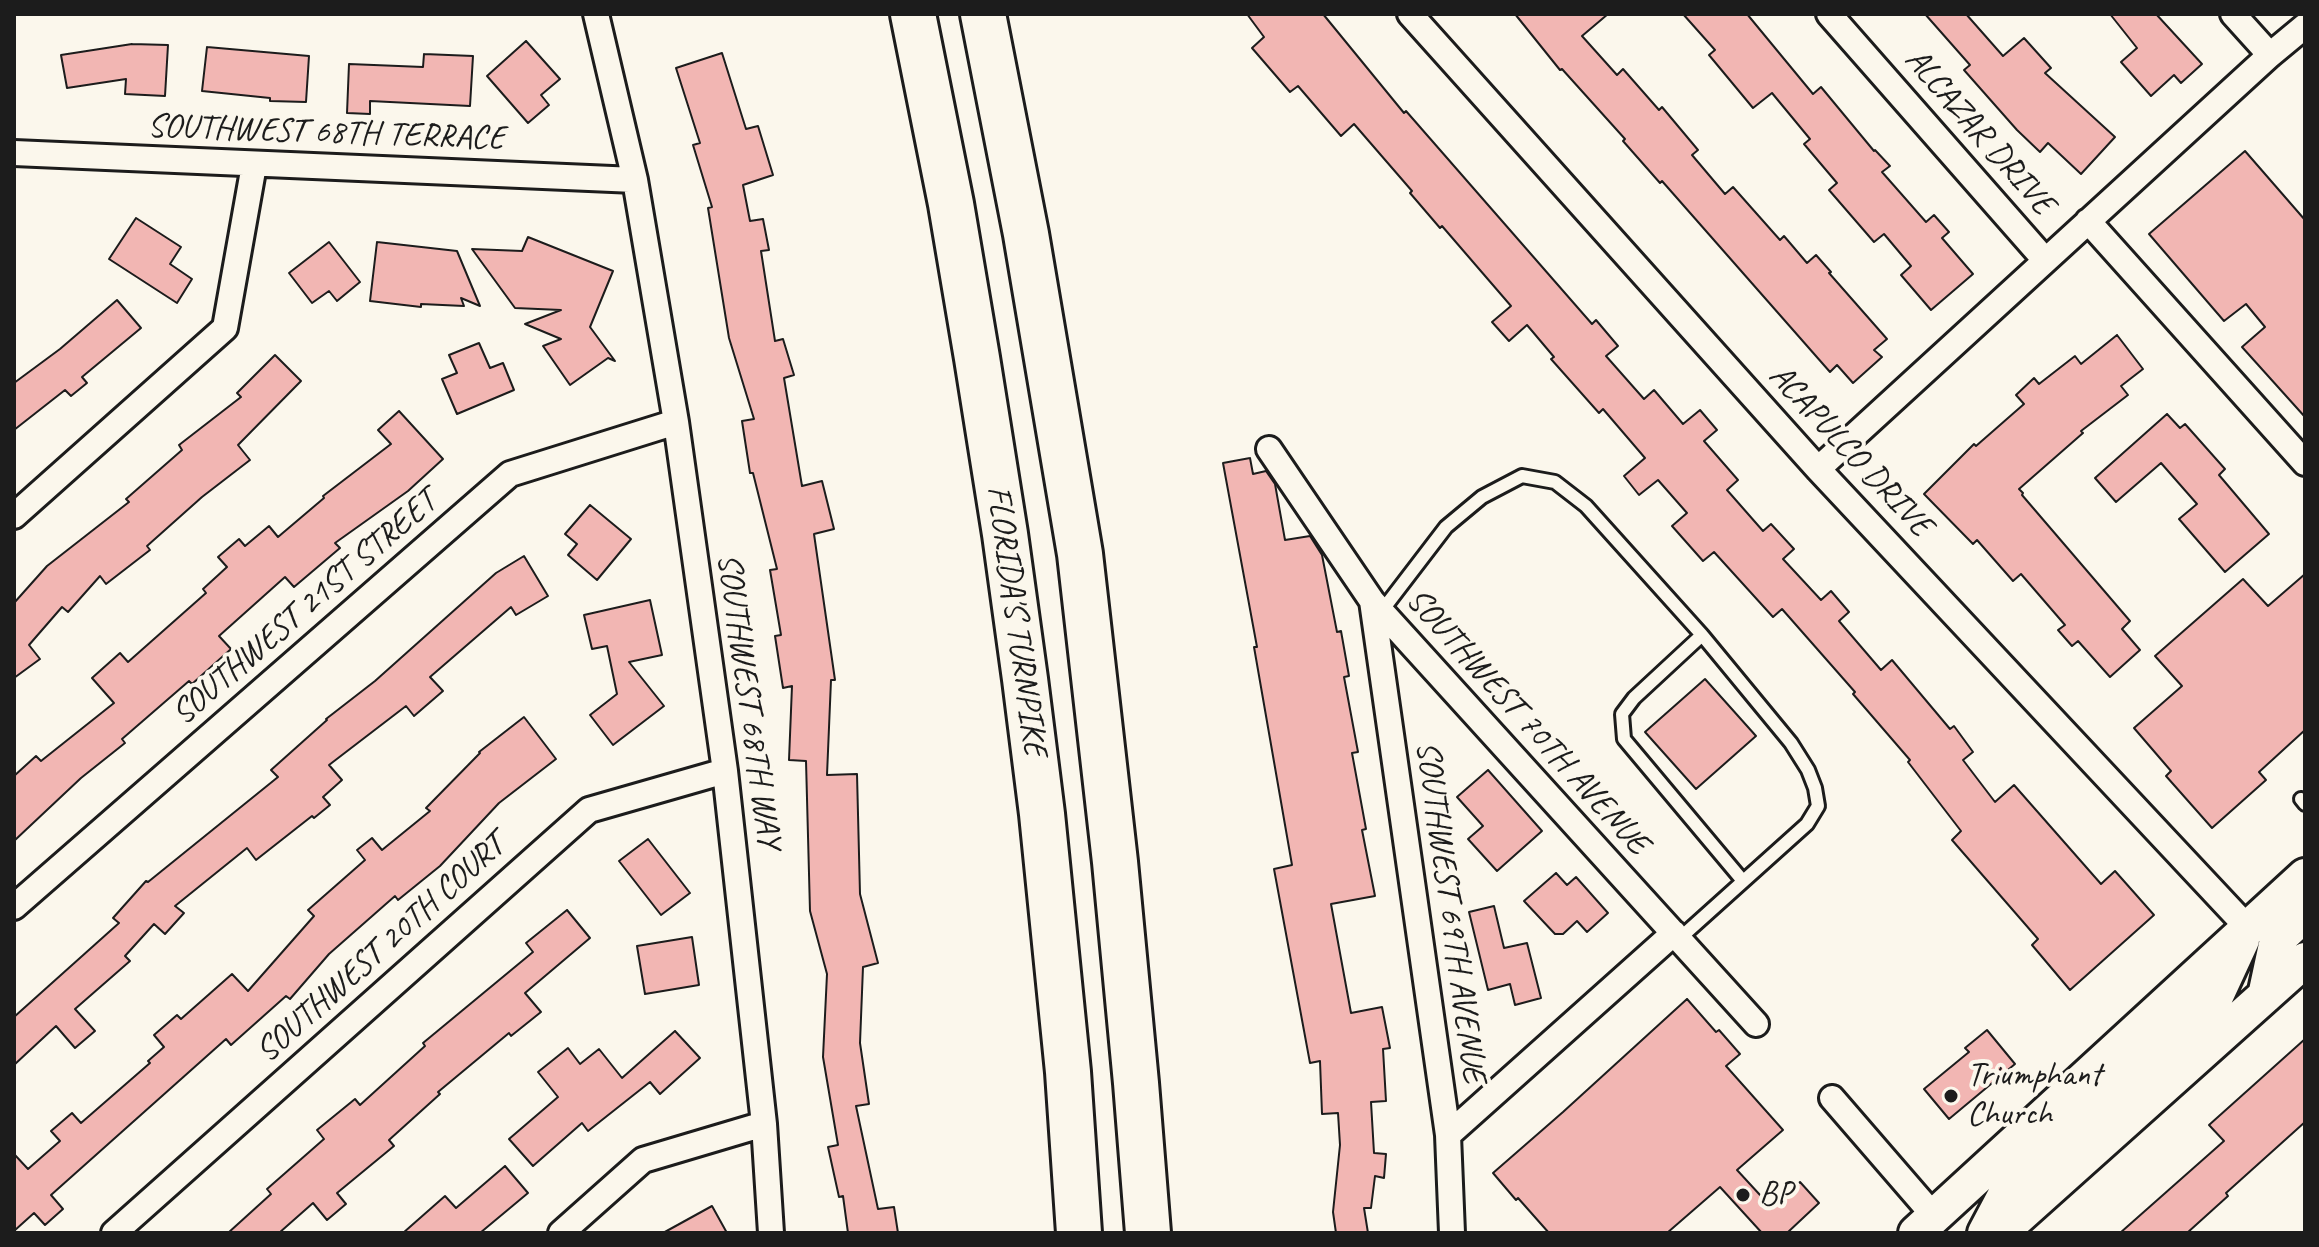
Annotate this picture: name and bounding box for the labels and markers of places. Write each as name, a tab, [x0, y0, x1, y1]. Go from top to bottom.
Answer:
place label: Triumphant Church	[1967, 1056, 2101, 1136]
marker: Triumphant Church	[1942, 1087, 1960, 1105]
place label: BP	[1759, 1175, 1792, 1215]
marker: BP	[1734, 1186, 1752, 1204]

